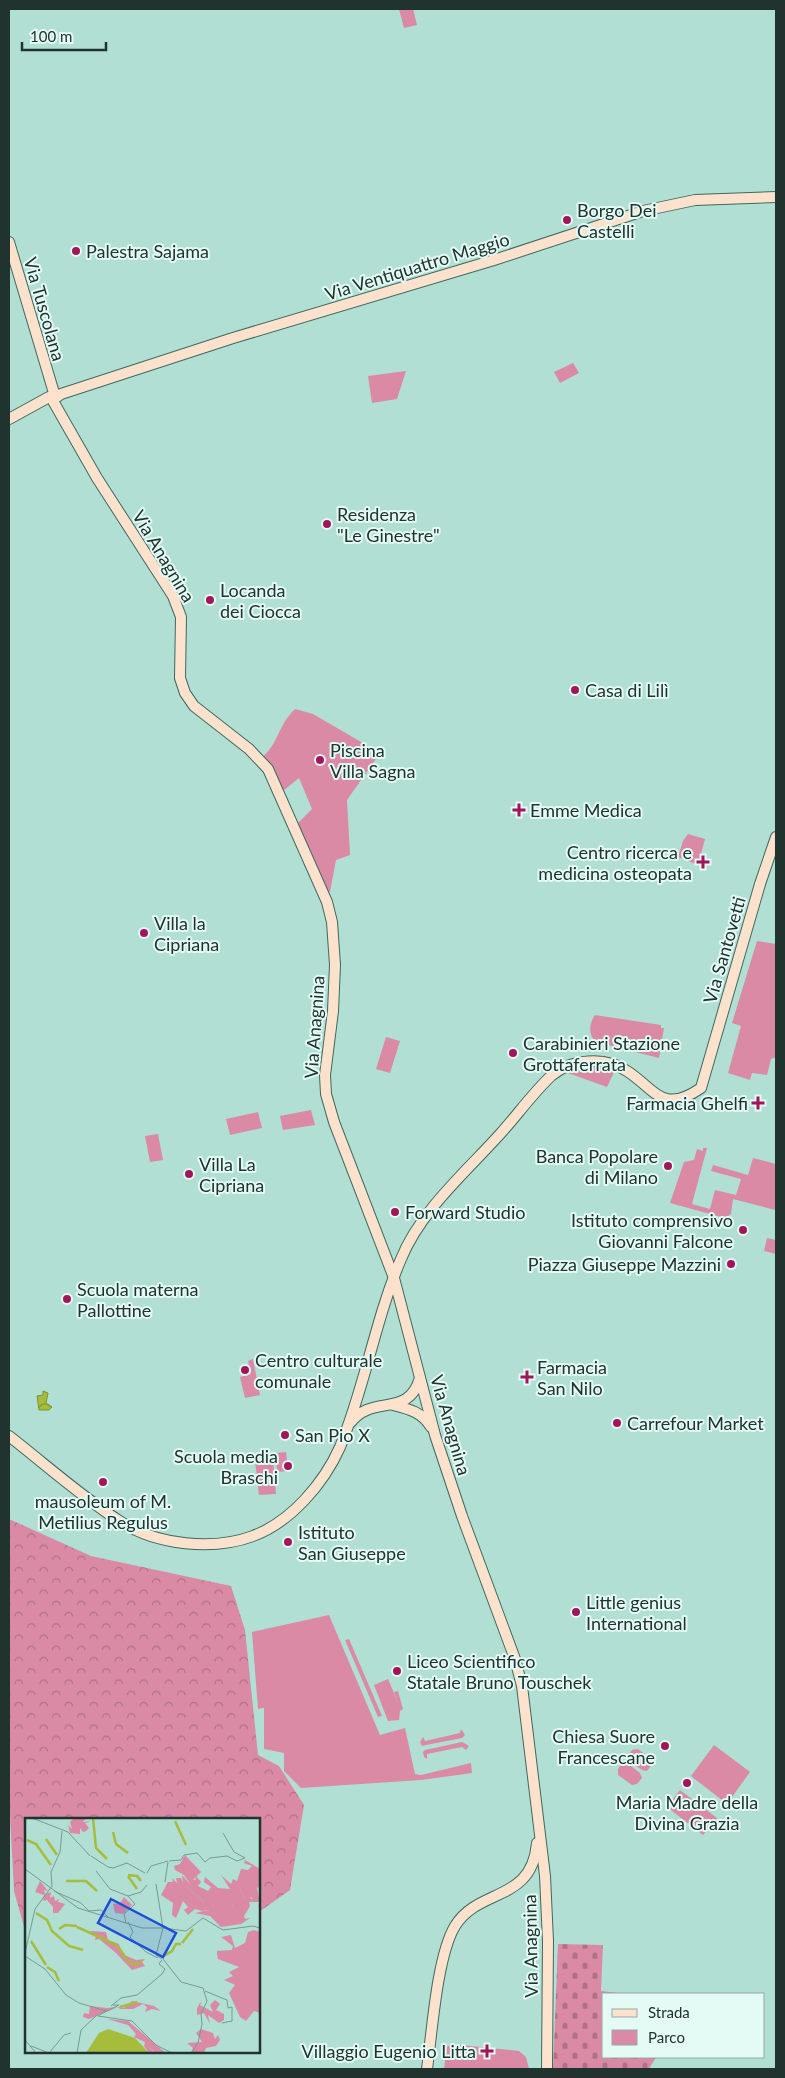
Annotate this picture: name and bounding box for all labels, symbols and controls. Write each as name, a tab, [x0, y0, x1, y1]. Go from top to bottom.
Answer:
scale bar	[22, 20, 106, 52]
text: 100 m	[30, 27, 72, 45]
place label: Borgo Dei Castelli	[577, 199, 656, 242]
marker: Borgo Dei Castelli	[561, 214, 573, 226]
street label: Via Ventiquattro Maggio	[322, 227, 512, 305]
place label: Palestra Sajama	[86, 240, 209, 262]
marker: Palestra Sajama	[70, 245, 82, 257]
street label: Via Tuscolana	[20, 255, 70, 363]
place label: Residenza "Le Ginestre"	[337, 503, 440, 546]
street label: Via Anagnina	[128, 506, 200, 606]
marker: Residenza "Le Ginestre"	[321, 518, 333, 530]
place label: Locanda dei Ciocca	[220, 579, 301, 622]
marker: Locanda dei Ciocca	[204, 594, 216, 606]
place label: Casa di Lilì	[585, 679, 668, 701]
marker: Casa di Lilì	[569, 684, 581, 696]
place label: Piscina Villa Sagna	[330, 739, 416, 782]
marker: Piscina Villa Sagna	[314, 754, 326, 766]
place label: Emme Medica	[530, 799, 642, 821]
marker: Emme Medica	[512, 803, 526, 817]
place label: Centro ricerca e medicina osteopata	[538, 841, 692, 884]
marker: Centro ricerca e medicina osteopata	[696, 855, 710, 869]
street label: Via Santovetti	[698, 894, 750, 1006]
place label: Villa la Cipriana	[154, 912, 219, 955]
marker: Villa la Cipriana	[138, 927, 150, 939]
street label: Via Anagnina	[299, 975, 329, 1079]
place label: Carabinieri Stazione Grottaferrata	[523, 1032, 680, 1075]
marker: Carabinieri Stazione Grottaferrata	[507, 1047, 519, 1059]
place label: Farmacia Ghelfi	[626, 1092, 748, 1114]
marker: Farmacia Ghelfi	[752, 1097, 764, 1109]
place label: Banca Popolare di Milano	[536, 1145, 658, 1188]
place label: Villa La Cipriana	[199, 1153, 264, 1196]
marker: Banca Popolare di Milano	[662, 1160, 674, 1172]
marker: Villa La Cipriana	[183, 1168, 195, 1180]
place label: Forward Studio	[405, 1201, 525, 1223]
marker: Forward Studio	[389, 1206, 401, 1218]
place label: Istituto comprensivo Giovanni Falcone	[571, 1209, 733, 1252]
marker: Istituto comprensivo Giovanni Falcone	[737, 1224, 749, 1236]
place label: Piazza Giuseppe Mazzini	[528, 1253, 721, 1275]
marker: Piazza Giuseppe Mazzini	[725, 1258, 737, 1270]
place label: Scuola materna Pallottine	[77, 1278, 198, 1321]
marker: Scuola materna Pallottine	[61, 1293, 73, 1305]
place label: Centro culturale comunale	[255, 1349, 382, 1392]
place label: Farmacia San Nilo	[537, 1356, 607, 1399]
marker: Centro culturale comunale	[239, 1364, 251, 1376]
marker: Farmacia San Nilo	[521, 1371, 533, 1383]
street label: Via Anagnina	[426, 1372, 476, 1478]
place label: Carrefour Market	[627, 1412, 764, 1434]
marker: Carrefour Market	[611, 1417, 623, 1429]
place label: San Pio X	[295, 1424, 370, 1446]
marker: San Pio X	[279, 1429, 291, 1441]
place label: Scuola media Braschi	[174, 1445, 278, 1488]
marker: Scuola media Braschi	[282, 1460, 294, 1472]
marker: mausoleum of M. Metilius Regulus	[97, 1476, 109, 1488]
place label: mausoleum of M. Metilius Regulus	[35, 1490, 171, 1533]
place label: Istituto San Giuseppe	[298, 1521, 406, 1564]
marker: Istituto San Giuseppe	[282, 1536, 294, 1548]
place label: Little genius International	[586, 1591, 687, 1634]
marker: Little genius International	[570, 1606, 582, 1618]
place label: Liceo Scientifico Statale Bruno Touschek	[407, 1650, 592, 1693]
marker: Liceo Scientifico Statale Bruno Touschek	[391, 1665, 403, 1677]
place label: Chiesa Suore Francescane	[552, 1725, 655, 1768]
marker: Chiesa Suore Francescane	[659, 1740, 671, 1752]
marker: Maria Madre della Divina Grazia	[681, 1777, 693, 1789]
place label: Maria Madre della Divina Grazia	[616, 1791, 758, 1834]
inset map	[25, 1818, 260, 2053]
street label: Via Anagnina	[518, 1894, 542, 1998]
legend	[602, 1993, 765, 2058]
text: Strada	[648, 2003, 690, 2021]
text: Parco	[648, 2028, 685, 2046]
place label: Villaggio Eugenio Litta	[301, 2040, 476, 2062]
marker: Villaggio Eugenio Litta	[480, 2044, 494, 2058]

